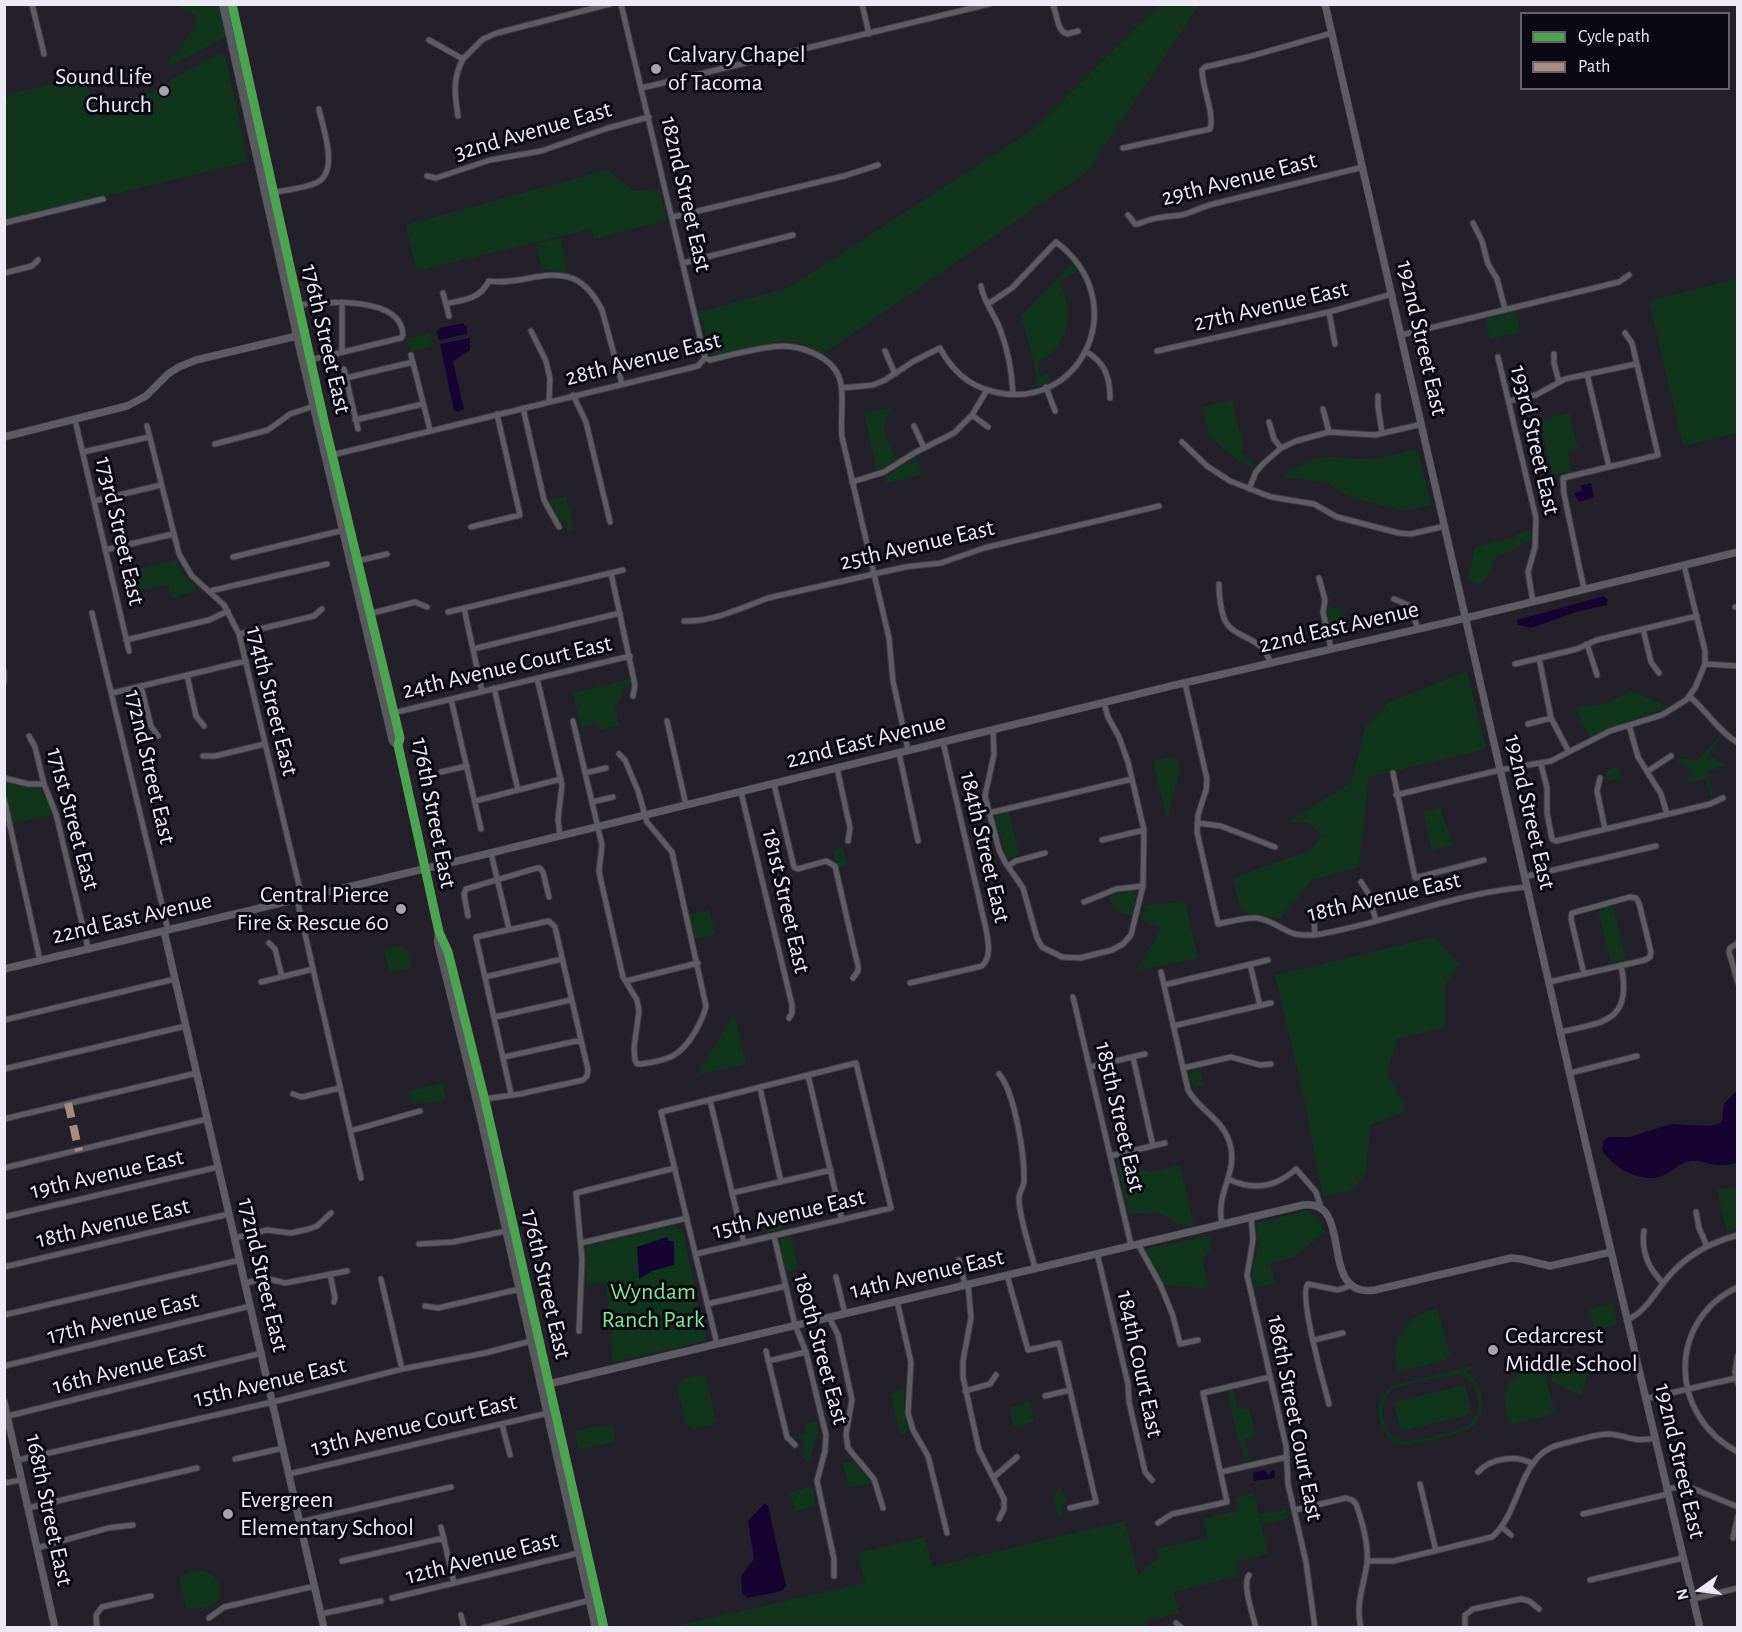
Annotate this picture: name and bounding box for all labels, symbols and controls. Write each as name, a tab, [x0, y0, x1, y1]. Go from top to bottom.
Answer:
legend	[1520, 12, 1730, 90]
text: Cycle path	[1578, 28, 1650, 46]
place label: Calvary Chapel of Tacoma	[668, 41, 806, 97]
text: Path	[1578, 58, 1610, 76]
marker: Calvary Chapel of Tacoma	[649, 62, 663, 76]
place label: Sound Life Church	[55, 63, 152, 119]
marker: Sound Life Church	[157, 84, 171, 98]
street label: 32nd Avenue East	[451, 95, 615, 167]
street label: 182nd Street East	[654, 114, 718, 274]
street label: 29th Avenue East	[1158, 146, 1320, 212]
street label: 192nd Street East	[1390, 258, 1454, 418]
street label: 176th Street East	[295, 261, 357, 417]
street label: 27th Avenue East	[1191, 274, 1351, 338]
street label: 28th Avenue East	[562, 326, 724, 392]
street label: 193rd Street East	[1504, 362, 1566, 518]
street label: 173rd Street East	[89, 454, 151, 608]
street label: 25th Avenue East	[837, 513, 997, 577]
street label: 22nd East Avenue	[1256, 595, 1422, 659]
street label: 174th Street East	[240, 623, 304, 779]
street label: 24th Avenue Court East	[399, 629, 615, 705]
street label: 172nd Street East	[118, 687, 182, 847]
street label: 22nd East Avenue	[783, 707, 949, 775]
street label: 192nd Street East	[1498, 732, 1562, 892]
street label: 176th Street East	[405, 735, 463, 891]
street label: 171st Street East	[40, 745, 106, 893]
street label: 184th Street East	[954, 769, 1016, 925]
street label: 181st Street East	[755, 826, 817, 976]
street label: 18th Avenue East	[1305, 865, 1463, 929]
place label: Central Pierce Fire & Rescue 60	[237, 881, 389, 937]
street label: 22nd East Avenue	[49, 886, 215, 950]
marker: Central Pierce Fire & Rescue 60	[394, 902, 408, 916]
street label: 185th Street East	[1089, 1039, 1151, 1195]
street label: 19th Avenue East	[28, 1142, 186, 1206]
street label: 15th Avenue East	[710, 1183, 868, 1245]
street label: 18th Avenue East	[34, 1191, 192, 1255]
street label: 172nd Street East	[231, 1195, 295, 1355]
street label: 176th Street East	[515, 1206, 577, 1362]
street label: 14th Avenue East	[848, 1242, 1006, 1306]
street label: 180th Street East	[787, 1270, 855, 1428]
park label: Wyndam Ranch Park	[601, 1278, 705, 1334]
street label: 17th Avenue East	[44, 1285, 202, 1351]
street label: 184th Court East	[1110, 1288, 1170, 1440]
street label: 186th Street Court East	[1261, 1313, 1329, 1523]
place label: Cedarcrest Middle School	[1505, 1322, 1638, 1378]
street label: 16th Avenue East	[50, 1335, 208, 1401]
marker: Cedarcrest Middle School	[1486, 1343, 1500, 1357]
street label: 15th Avenue East	[191, 1351, 349, 1413]
street label: 192nd Street East	[1648, 1381, 1712, 1541]
street label: 13th Avenue Court East	[308, 1387, 520, 1463]
street label: 168th Street East	[19, 1432, 79, 1588]
place label: Evergreen Elementary School	[240, 1486, 414, 1542]
marker: Evergreen Elementary School	[221, 1507, 235, 1521]
street label: 12th Avenue East	[403, 1525, 561, 1591]
north arrow	[1670, 1560, 1730, 1620]
text: N	[1673, 1587, 1692, 1602]

